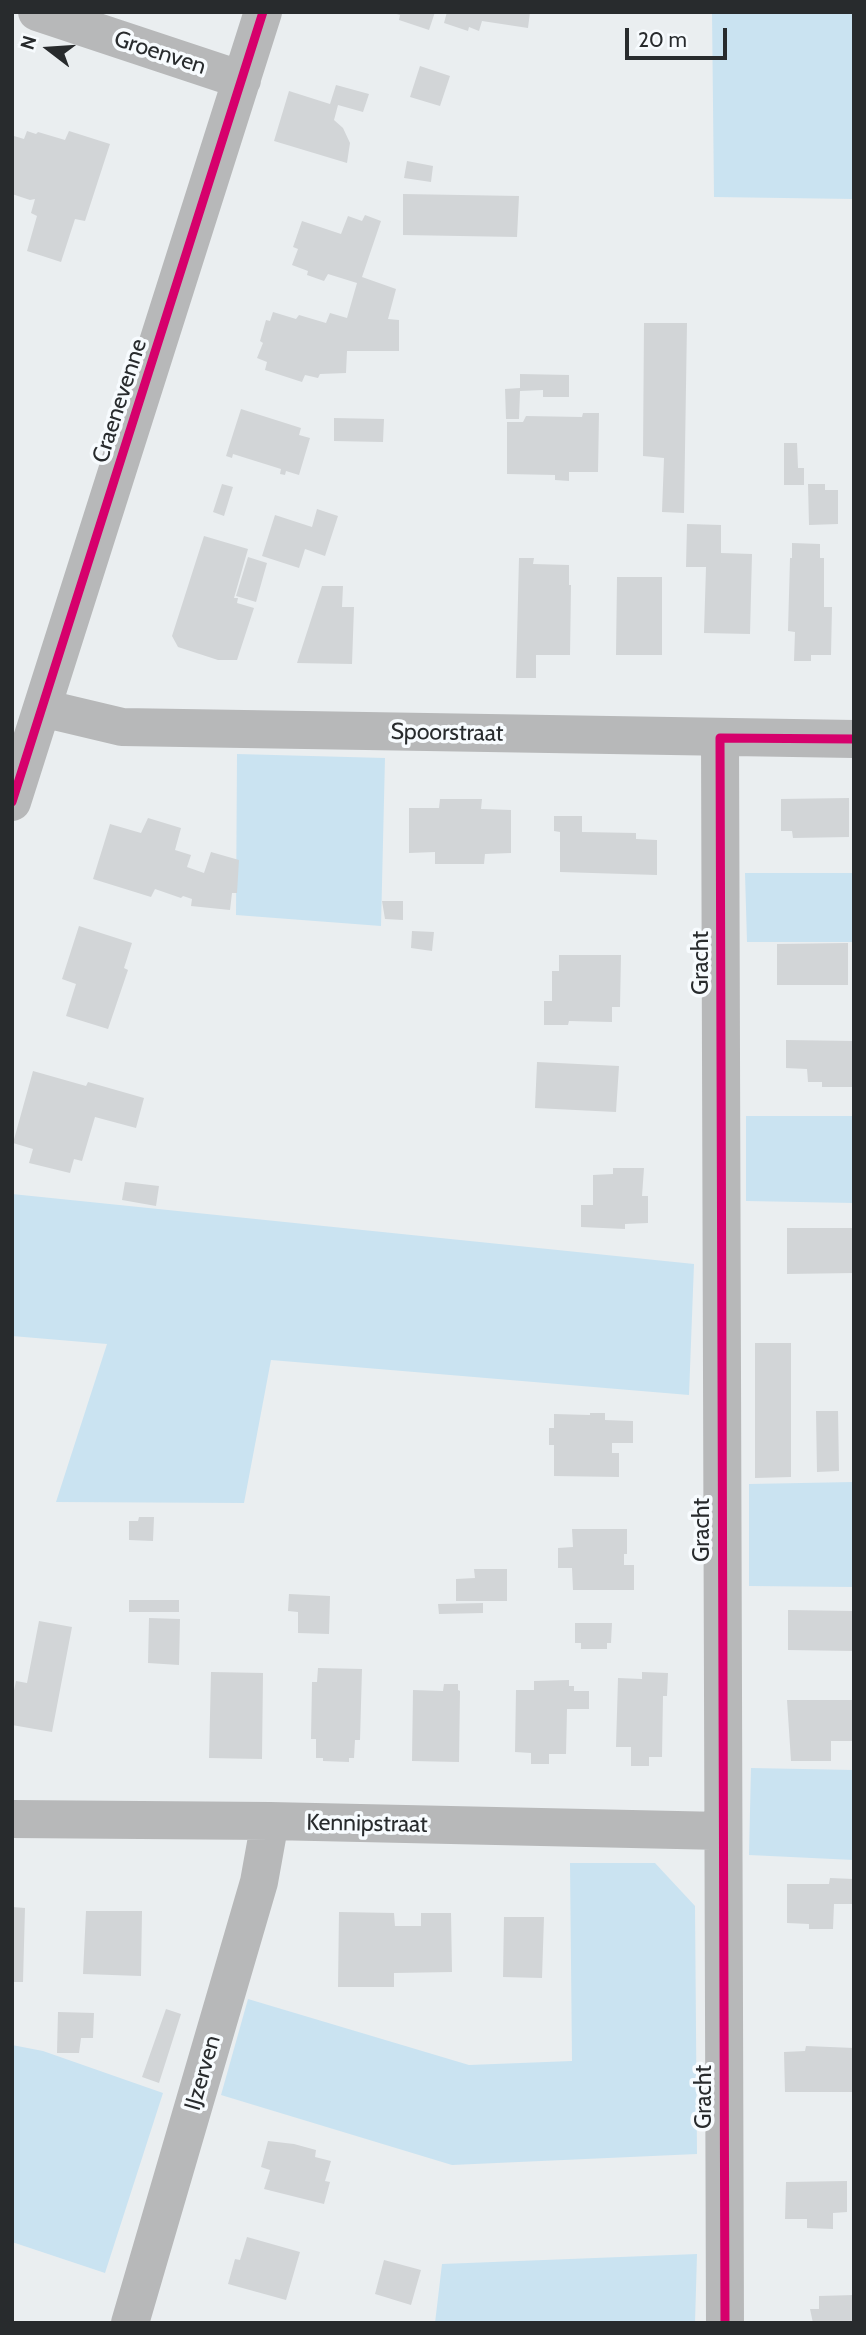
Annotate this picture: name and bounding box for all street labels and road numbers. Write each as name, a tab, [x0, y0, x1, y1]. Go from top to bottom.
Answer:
street label: Groenven	[111, 25, 209, 81]
street label: Craenevenne	[87, 335, 153, 467]
street label: Spoorstraat	[390, 718, 504, 748]
street label: Gracht	[687, 931, 715, 995]
street label: Gracht	[688, 1498, 716, 1562]
street label: Kennipstraat	[306, 1809, 428, 1839]
street label: IJzerven	[179, 2032, 227, 2114]
street label: Gracht	[690, 2065, 718, 2129]

